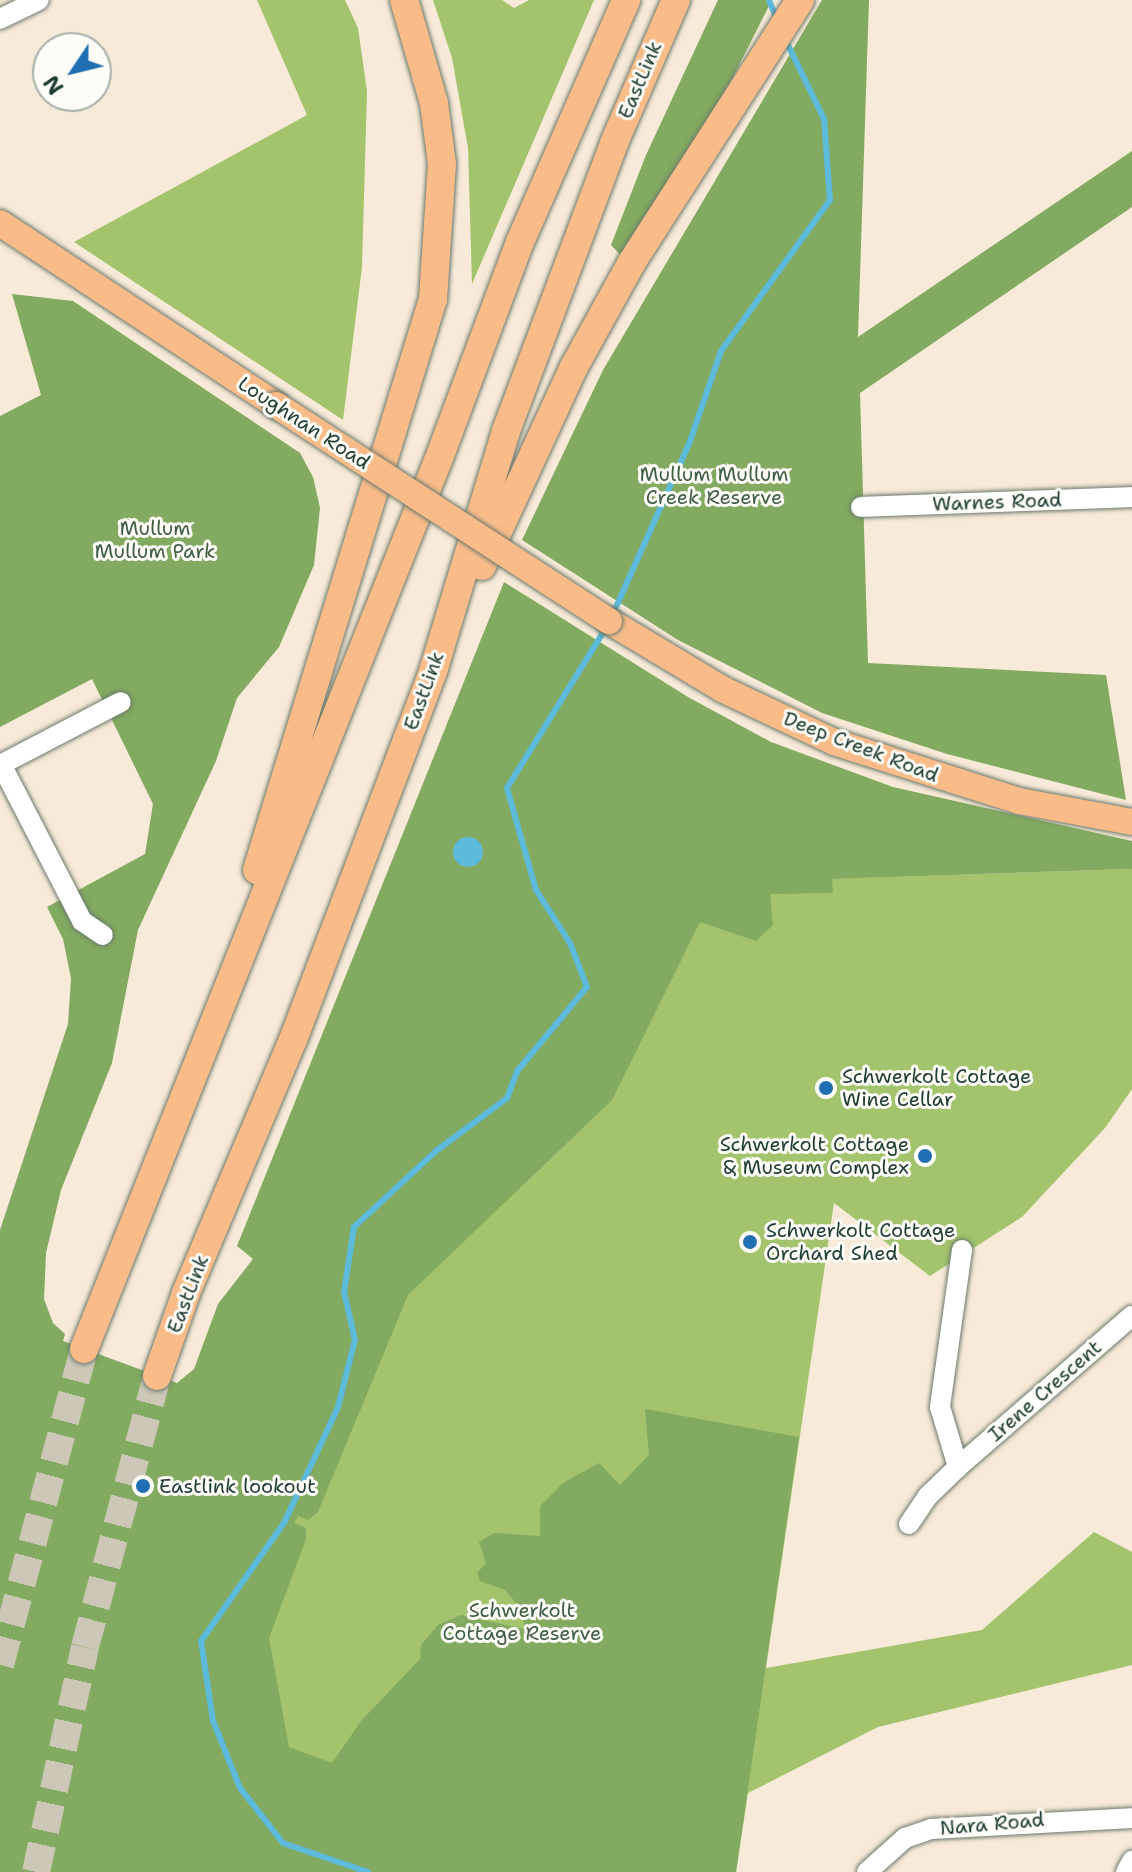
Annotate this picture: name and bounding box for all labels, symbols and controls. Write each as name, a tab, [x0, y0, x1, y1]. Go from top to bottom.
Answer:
north arrow	[32, 32, 112, 112]
street label: EastLink	[613, 38, 667, 122]
text: N	[37, 69, 70, 100]
street label: Loughnan Road	[234, 371, 374, 475]
park label: Mullum Mullum Creek Reserve	[640, 462, 788, 509]
street label: Warnes Road	[932, 488, 1062, 516]
park label: Mullum Mullum Park	[95, 516, 215, 563]
street label: EastLink	[399, 648, 449, 734]
street label: Deep Creek Road	[780, 706, 942, 788]
place label: Schwerkolt Cottage Wine Cellar	[842, 1064, 1031, 1111]
marker: Schwerkolt Cottage Wine Cellar	[817, 1079, 835, 1097]
place label: Schwerkolt Cottage & Museum Complex	[720, 1132, 909, 1179]
marker: Schwerkolt Cottage & Museum Complex	[916, 1147, 934, 1165]
place label: Schwerkolt Cottage Orchard Shed	[766, 1218, 955, 1265]
marker: Schwerkolt Cottage Orchard Shed	[741, 1233, 759, 1251]
street label: EastLink	[162, 1251, 214, 1337]
street label: Irene Crescent	[983, 1335, 1107, 1447]
place label: Eastlink lookout	[159, 1474, 316, 1498]
marker: Eastlink lookout	[134, 1477, 152, 1495]
park label: Schwerkolt Cottage Reserve	[443, 1599, 601, 1646]
street label: Nara Road	[939, 1807, 1045, 1841]

